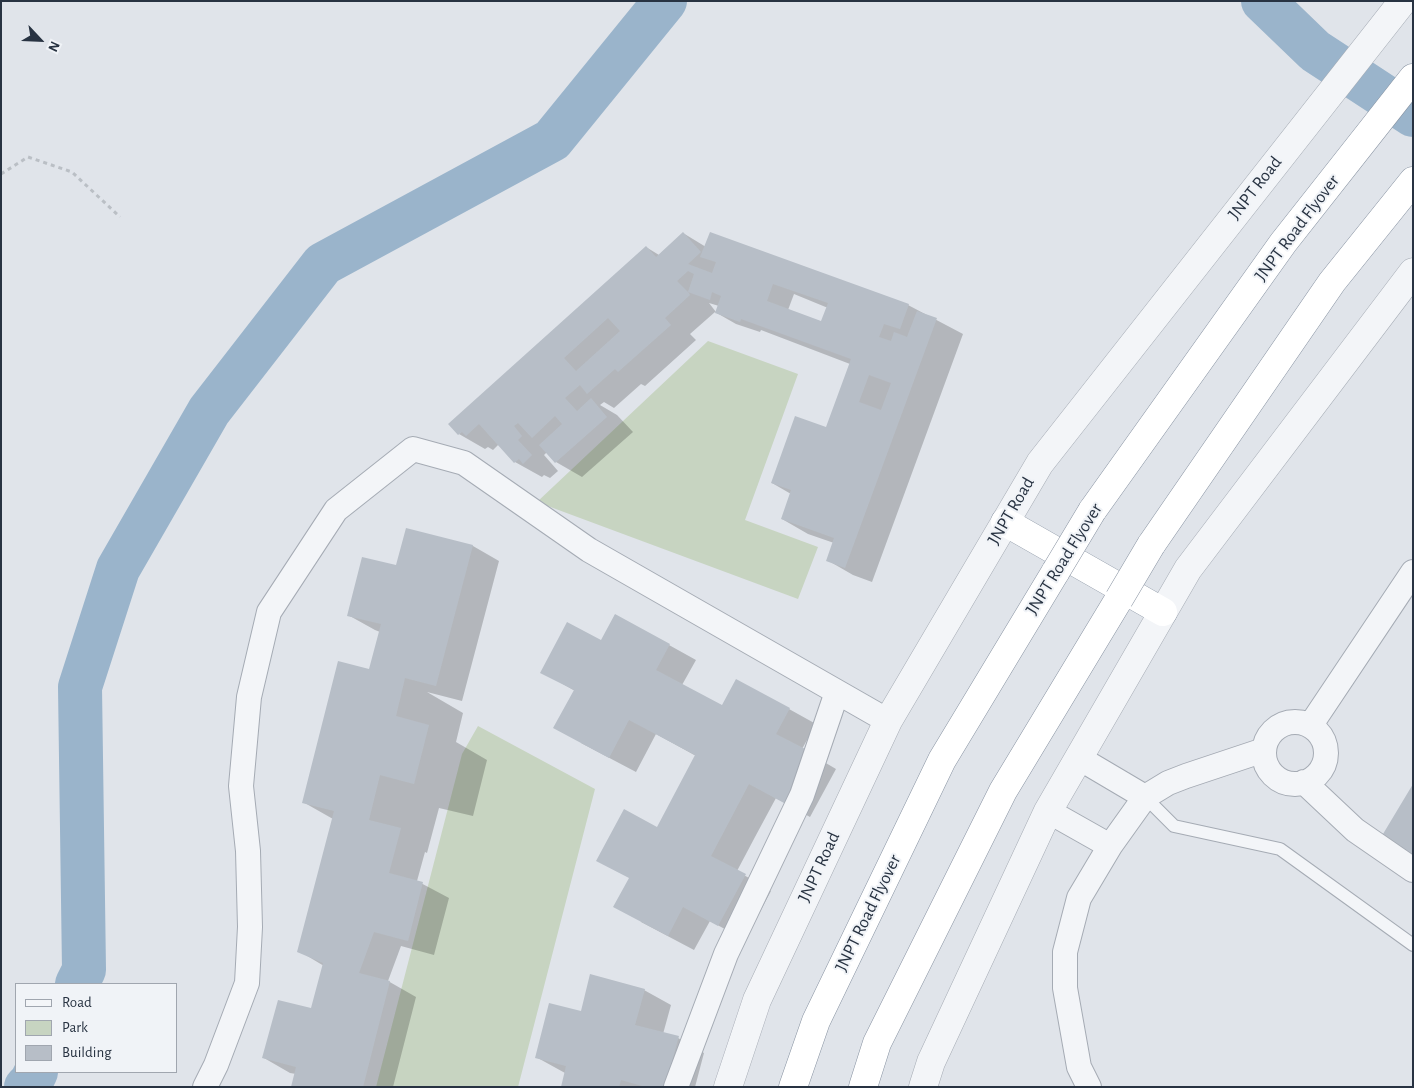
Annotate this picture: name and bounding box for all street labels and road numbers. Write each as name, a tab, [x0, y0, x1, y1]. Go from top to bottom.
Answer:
street label: JNPT Road	[1223, 152, 1287, 224]
street label: JNPT Road Flyover	[1250, 171, 1344, 285]
street label: JNPT Road	[983, 473, 1039, 549]
street label: JNPT Road Flyover	[1021, 499, 1107, 619]
street label: JNPT Road	[793, 829, 845, 905]
street label: JNPT Road Flyover	[830, 851, 906, 975]

